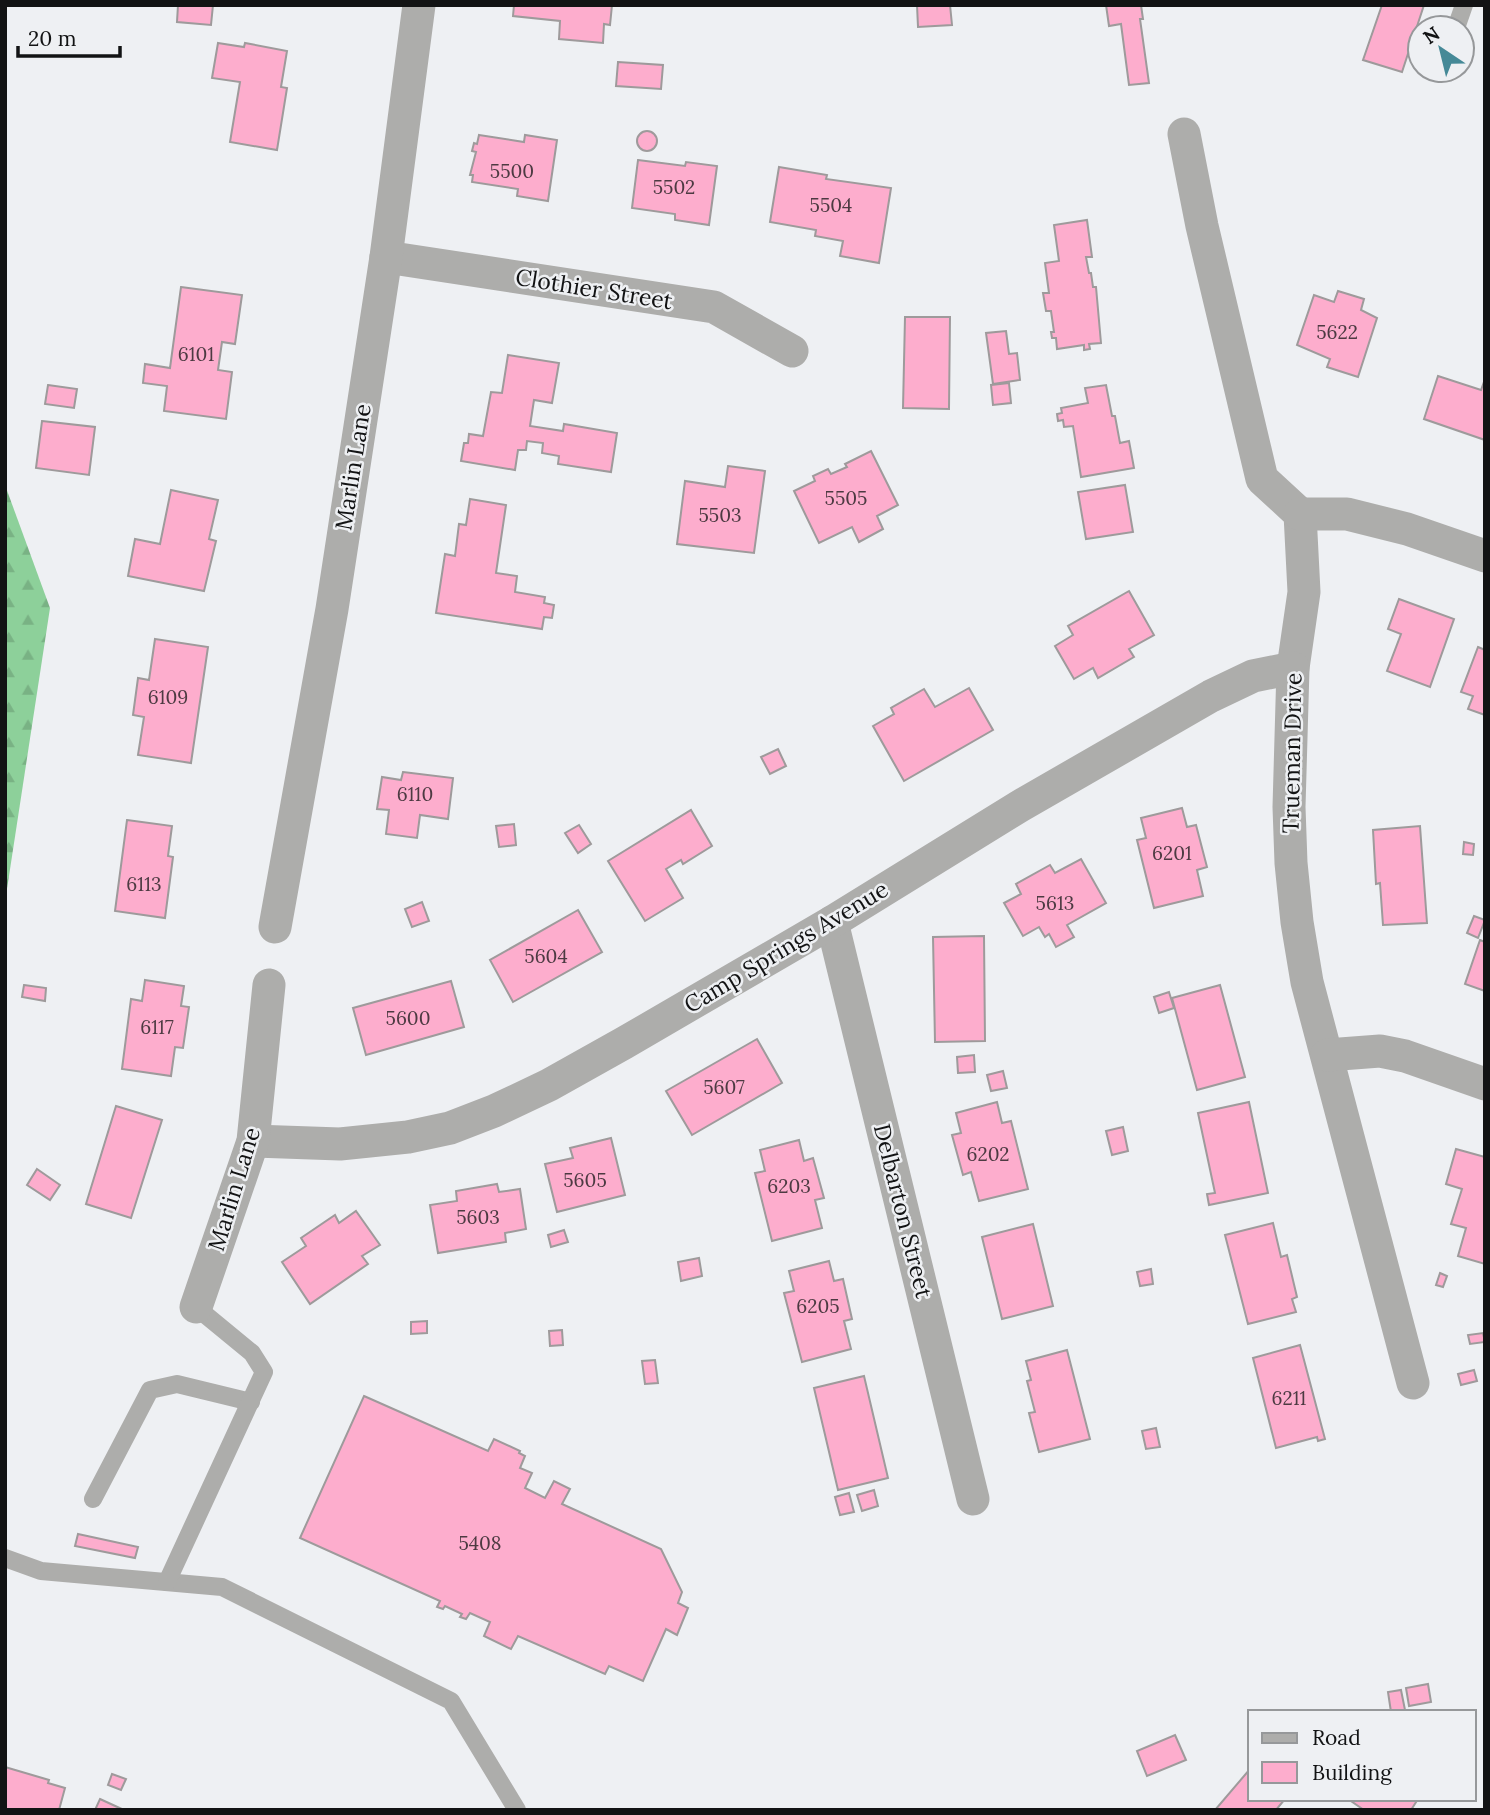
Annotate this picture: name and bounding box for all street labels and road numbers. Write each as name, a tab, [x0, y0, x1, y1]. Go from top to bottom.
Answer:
street label: Clothier Street	[513, 262, 675, 315]
street label: Marlin Lane	[328, 402, 377, 532]
street label: Trueman Drive	[1276, 673, 1307, 833]
street label: Camp Springs Avenue	[679, 874, 893, 1019]
street label: Delbarton Street	[868, 1121, 939, 1301]
street label: Marlin Lane	[201, 1124, 266, 1254]

